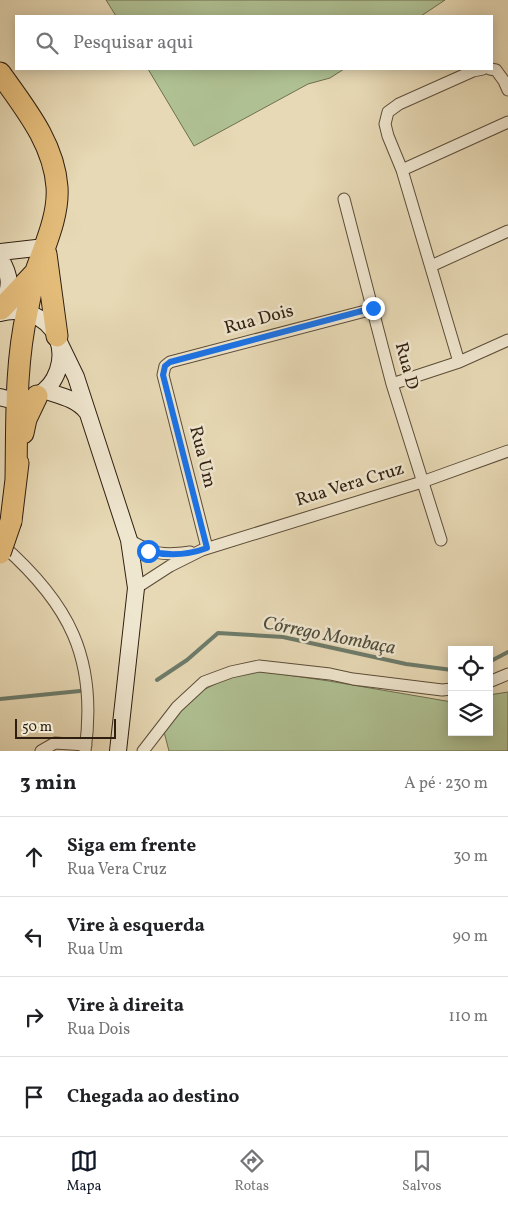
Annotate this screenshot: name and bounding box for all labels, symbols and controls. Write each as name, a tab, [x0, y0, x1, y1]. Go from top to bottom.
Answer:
search box	[15, 15, 493, 70]
icon: search	[33, 29, 61, 57]
text: Pesquisar aqui	[73, 30, 193, 56]
route end	[362, 297, 385, 320]
street label: Rua Dois	[222, 299, 296, 341]
street label: Rua D	[388, 339, 424, 393]
street label: Rua Um	[182, 423, 222, 491]
street label: Rua Vera Cruz	[293, 457, 407, 513]
route start	[137, 540, 160, 563]
water label: Córrego Mombaça	[260, 610, 398, 662]
map controls	[448, 646, 493, 736]
button: locate	[448, 646, 493, 691]
button: layers	[448, 691, 493, 736]
scale bar	[15, 716, 116, 739]
text: 50 m	[22, 718, 52, 737]
text: 3 min	[20, 769, 76, 798]
text: A pé · 230 m	[404, 773, 488, 795]
text: Siga em frente	[67, 833, 196, 859]
icon: ahead	[20, 843, 48, 871]
text: 30 m	[453, 846, 488, 868]
text: Rua Vera Cruz	[67, 859, 167, 881]
text: Vire à esquerda	[67, 913, 205, 939]
icon: left	[20, 923, 48, 951]
text: 90 m	[452, 926, 488, 948]
text: Rua Um	[67, 939, 123, 961]
text: Vire à direita	[67, 993, 184, 1019]
icon: right	[20, 1003, 48, 1031]
text: 110 m	[449, 1006, 488, 1028]
text: Rua Dois	[67, 1019, 130, 1041]
icon: arrive	[20, 1083, 48, 1111]
text: Chegada ao destino	[67, 1084, 239, 1110]
tab: Mapa	[66, 1147, 101, 1196]
tab: Rotas	[234, 1147, 269, 1196]
tab: Salvos	[402, 1147, 442, 1196]

